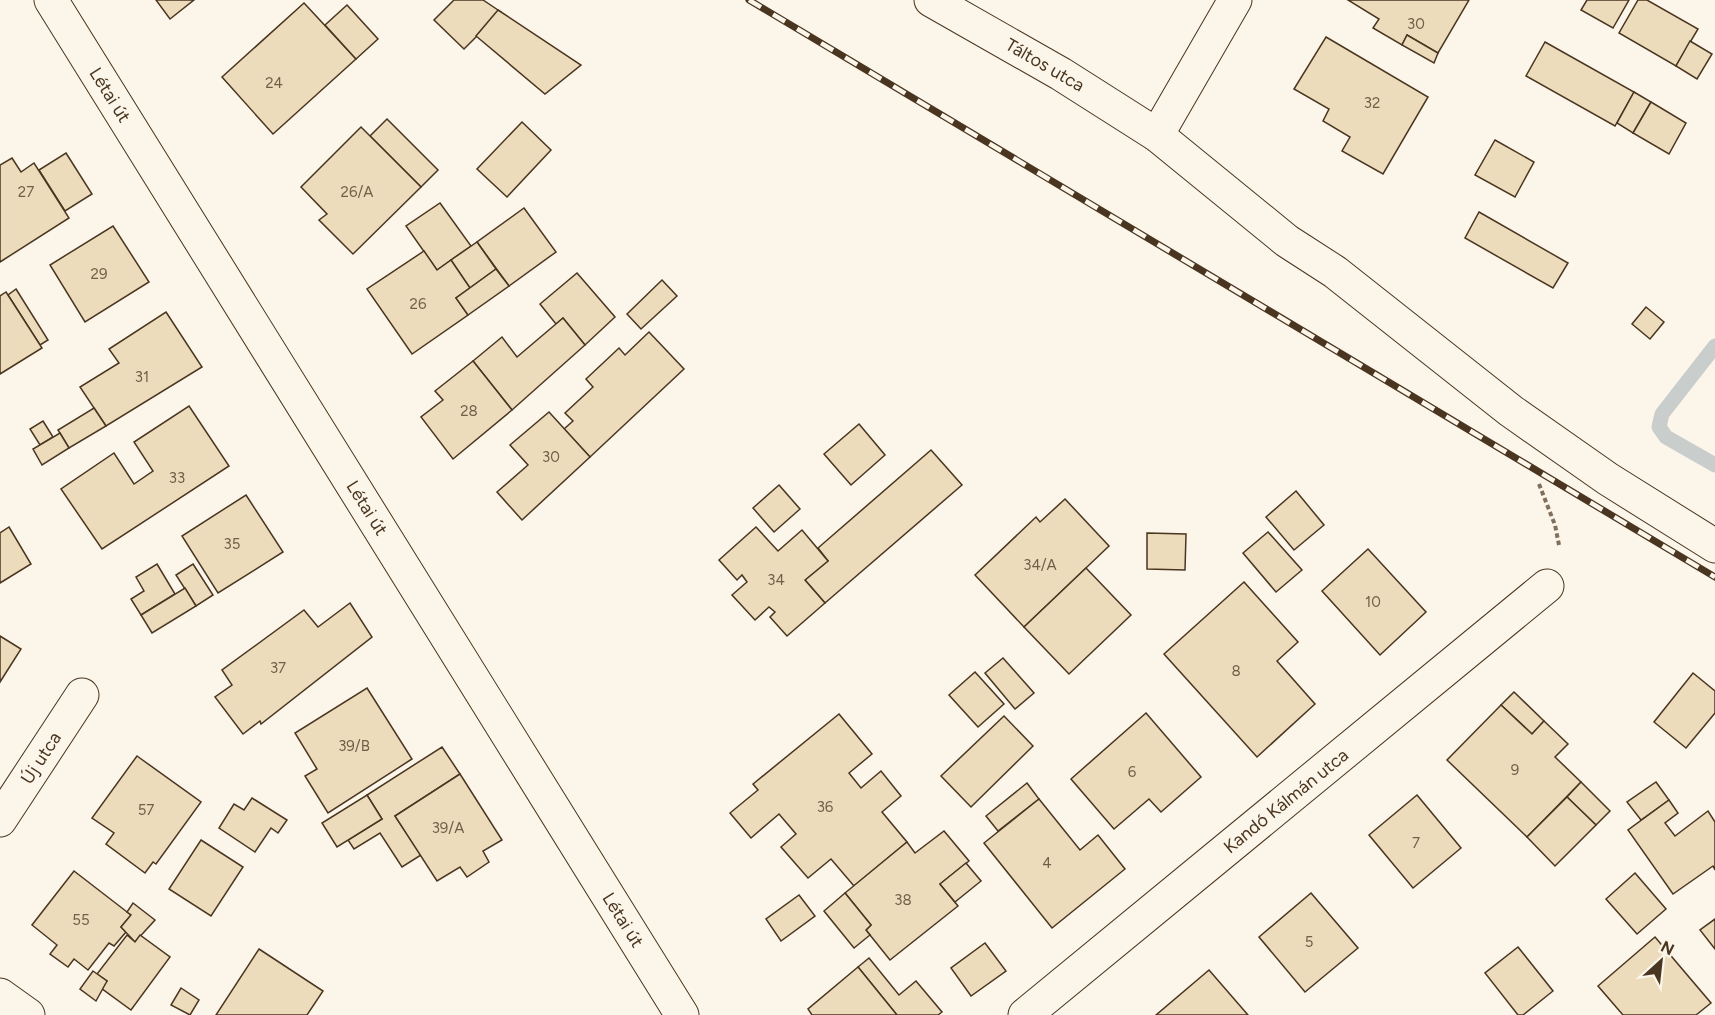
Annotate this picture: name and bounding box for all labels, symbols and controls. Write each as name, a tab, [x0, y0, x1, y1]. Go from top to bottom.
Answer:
house number: 30	[1407, 15, 1425, 33]
street label: Táltos utca	[1002, 34, 1088, 96]
street label: Létai út	[85, 63, 135, 127]
house number: 24	[265, 74, 283, 92]
house number: 32	[1364, 94, 1380, 112]
house number: 27	[18, 183, 34, 201]
house number: 26/A	[341, 183, 373, 201]
house number: 29	[91, 265, 107, 283]
house number: 26	[410, 295, 427, 313]
house number: 31	[135, 368, 149, 386]
house number: 28	[460, 402, 478, 420]
house number: 30	[542, 448, 560, 466]
house number: 33	[169, 469, 185, 487]
street label: Létai út	[342, 476, 392, 540]
house number: 35	[224, 535, 240, 553]
house number: 34/A	[1023, 556, 1057, 574]
house number: 34	[767, 571, 785, 589]
house number: 10	[1365, 593, 1381, 611]
house number: 37	[270, 659, 286, 677]
house number: 8	[1231, 662, 1241, 680]
street label: Új utca	[16, 728, 66, 788]
house number: 39/B	[338, 737, 370, 755]
street label: Kandó Kálmán utca	[1219, 744, 1353, 858]
house number: 9	[1511, 761, 1519, 779]
house number: 6	[1128, 763, 1137, 781]
house number: 36	[817, 798, 834, 816]
house number: 57	[138, 801, 154, 819]
house number: 39/A	[432, 819, 464, 837]
house number: 7	[1412, 834, 1420, 852]
house number: 4	[1042, 854, 1052, 872]
street label: Létai út	[598, 888, 648, 952]
house number: 38	[894, 891, 912, 909]
house number: 55	[72, 911, 90, 929]
north arrow	[1631, 931, 1691, 991]
house number: 5	[1305, 933, 1313, 951]
text: N	[1658, 937, 1677, 959]

